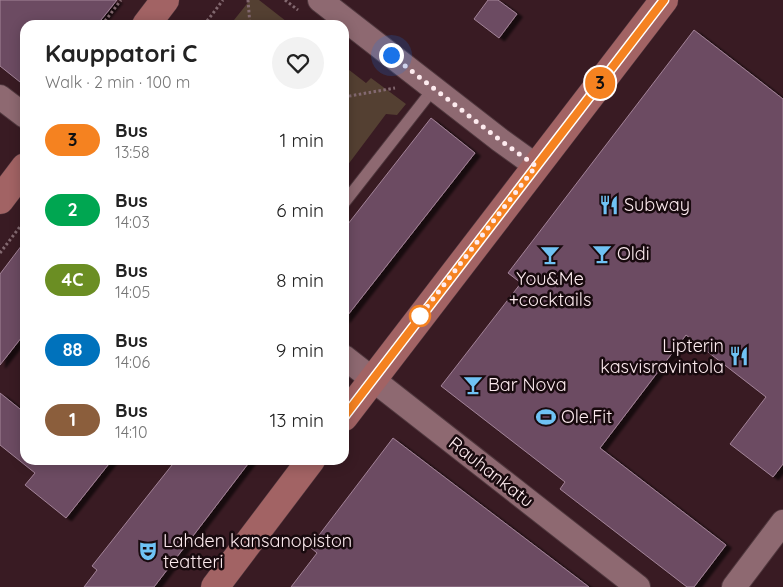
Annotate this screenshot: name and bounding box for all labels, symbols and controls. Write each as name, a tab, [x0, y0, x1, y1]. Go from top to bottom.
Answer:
button: heart	[272, 37, 324, 89]
text: Kauppatori C	[45, 38, 197, 68]
your location	[379, 43, 404, 68]
line badge: 3	[584, 67, 616, 99]
text: 3	[595, 71, 605, 94]
text: Walk · 2 min · 100 m	[45, 72, 190, 92]
text: Bus	[115, 118, 148, 142]
text: 3	[68, 128, 77, 151]
text: 1 min	[279, 128, 324, 152]
text: 13:58	[115, 142, 150, 162]
text: Bus	[115, 188, 148, 212]
place label: Subway	[624, 193, 690, 216]
restaurant icon: Subway	[598, 194, 620, 216]
text: 2	[67, 198, 78, 221]
text: 6 min	[276, 198, 324, 222]
text: 14:03	[115, 212, 150, 232]
place label: Oldi	[617, 242, 650, 265]
bar icon: Oldi	[591, 243, 613, 265]
bar icon: You&Me +cocktails	[539, 244, 561, 266]
text: Bus	[115, 258, 148, 282]
place label: You&Me +cocktails	[509, 267, 591, 311]
text: 4C	[62, 268, 83, 291]
text: 8 min	[276, 268, 324, 292]
text: 14:05	[115, 282, 150, 302]
unlabelled marker	[409, 305, 431, 327]
text: Bus	[115, 328, 148, 352]
place label: Lipterin kasvisravintola	[600, 334, 724, 378]
text: 88	[63, 338, 82, 361]
text: 9 min	[276, 338, 324, 362]
restaurant icon: Lipterin kasvisravintola	[728, 345, 750, 367]
text: 14:06	[115, 352, 150, 372]
place label: Bar Nova	[488, 373, 567, 396]
bar icon: Bar Nova	[462, 374, 484, 396]
text: Bus	[115, 398, 148, 422]
place label: Ole.Fit	[561, 405, 612, 428]
sports icon: Ole.Fit	[535, 406, 557, 428]
text: 1	[69, 408, 76, 431]
text: 13 min	[269, 408, 324, 432]
text: 14:10	[115, 422, 148, 442]
street label: Rauhankatu	[444, 431, 538, 512]
place label: Lahden kansanopiston teatteri	[163, 529, 352, 573]
theatre icon: Lahden kansanopiston teatteri	[137, 540, 159, 562]

